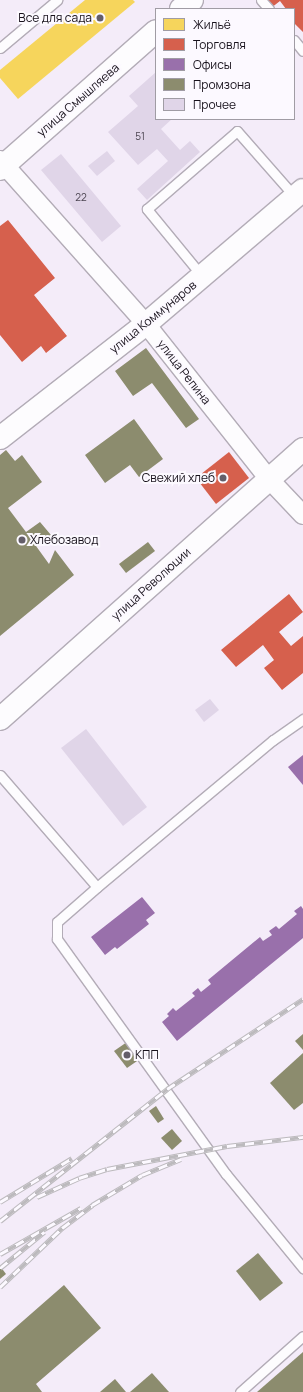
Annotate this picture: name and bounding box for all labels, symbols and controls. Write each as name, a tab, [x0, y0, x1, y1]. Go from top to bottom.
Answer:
legend	[155, 8, 295, 120]
place label: Все для сада	[18, 11, 92, 25]
marker: Все для сада	[95, 13, 105, 23]
text: Жильё	[193, 16, 231, 33]
text: Торговля	[193, 36, 246, 53]
text: Офисы	[193, 56, 232, 73]
street label: улица Смышляева	[34, 60, 122, 140]
text: Промзона	[193, 76, 251, 93]
text: Прочее	[193, 96, 236, 113]
house number: 51	[135, 131, 145, 143]
house number: 22	[75, 192, 87, 204]
street label: улица Коммунаров	[107, 278, 199, 356]
street label: улица Репина	[154, 337, 214, 407]
place label: Свежий хлеб	[142, 471, 215, 485]
marker: Свежий хлеб	[218, 473, 228, 483]
place label: Хлебозавод	[30, 533, 98, 547]
marker: Хлебозавод	[17, 535, 27, 545]
street label: улица Революции	[108, 545, 194, 623]
place label: КПП	[135, 1048, 159, 1062]
marker: КПП	[122, 1050, 132, 1060]

